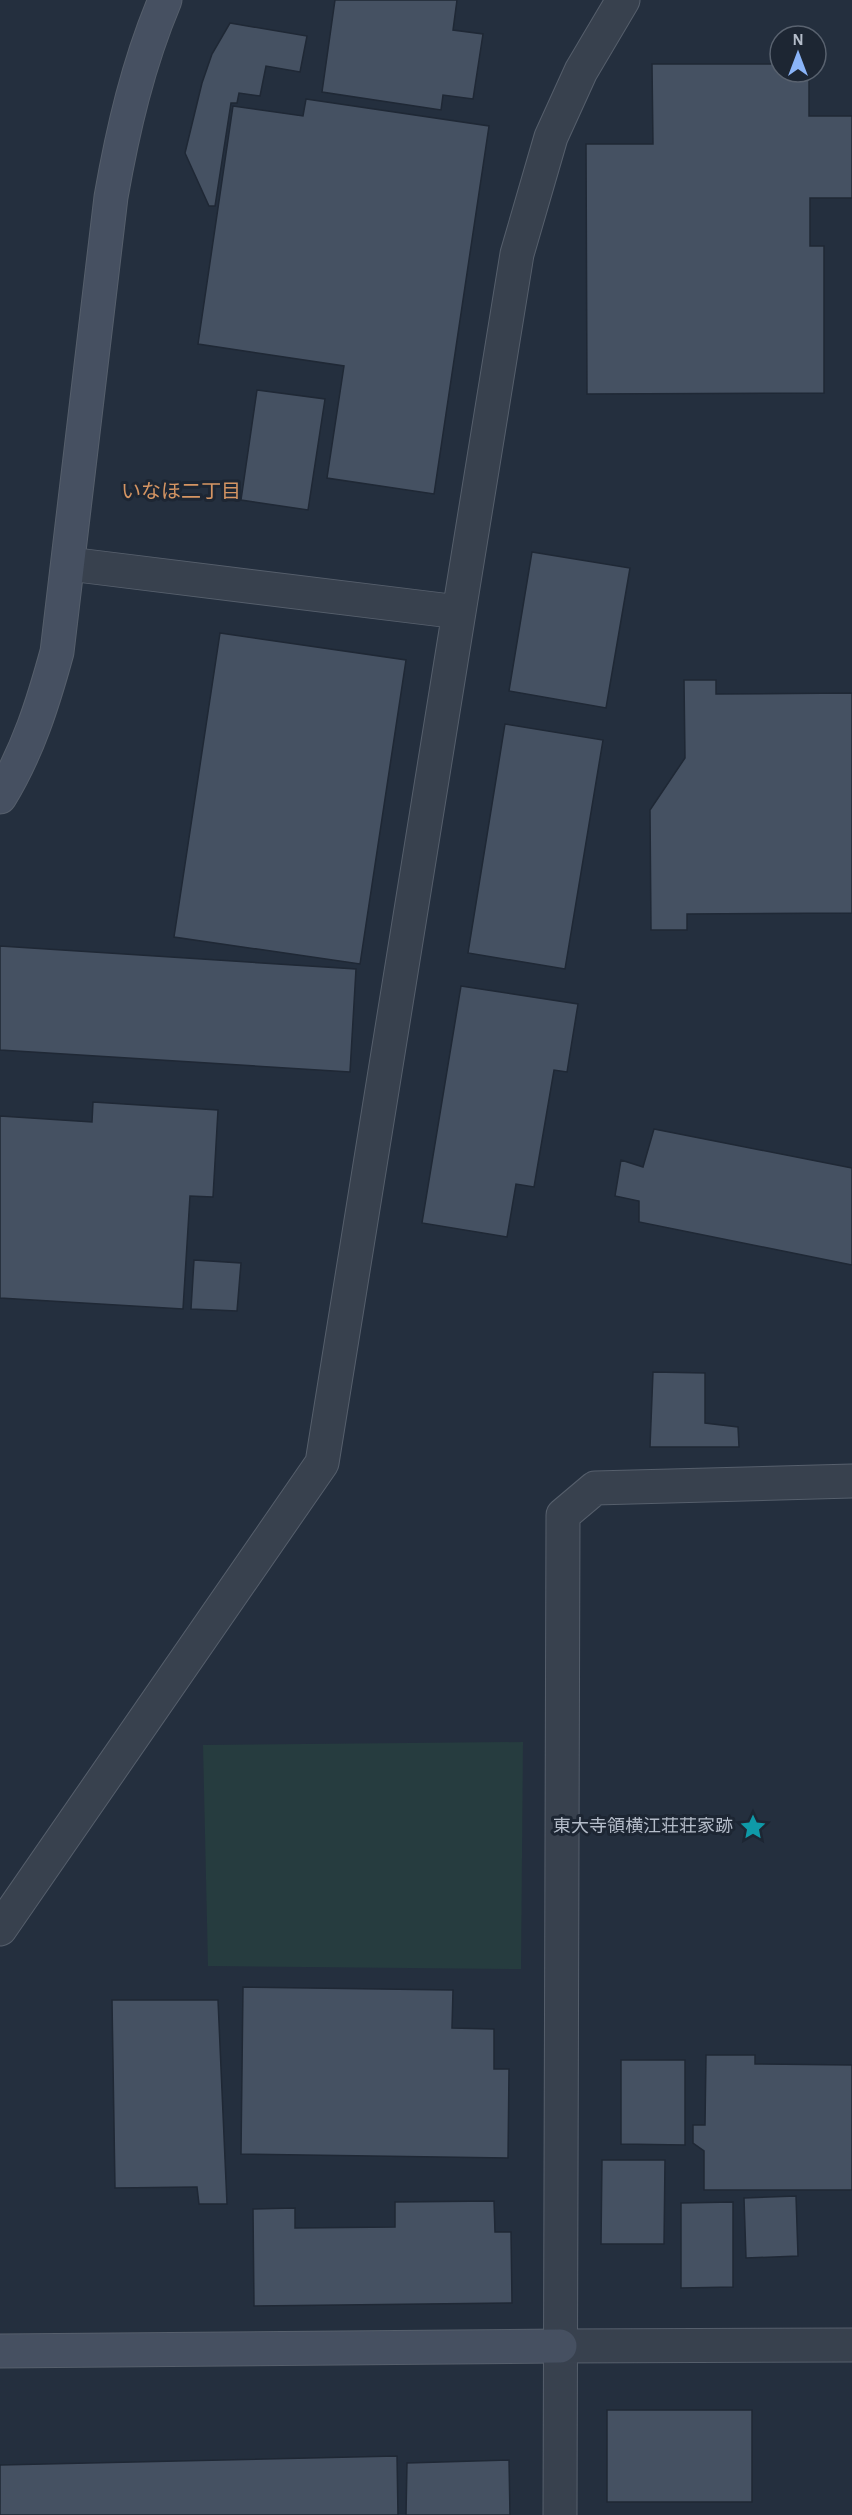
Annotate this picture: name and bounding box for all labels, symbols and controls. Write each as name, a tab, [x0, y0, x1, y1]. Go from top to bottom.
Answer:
north arrow	[768, 24, 828, 84]
text: N	[792, 32, 804, 48]
district label: いなほ二丁目	[121, 481, 241, 502]
place icon: 東大寺領横江荘荘家跡	[738, 1812, 768, 1842]
place label: 東大寺領横江荘荘家跡	[553, 1817, 733, 1836]

